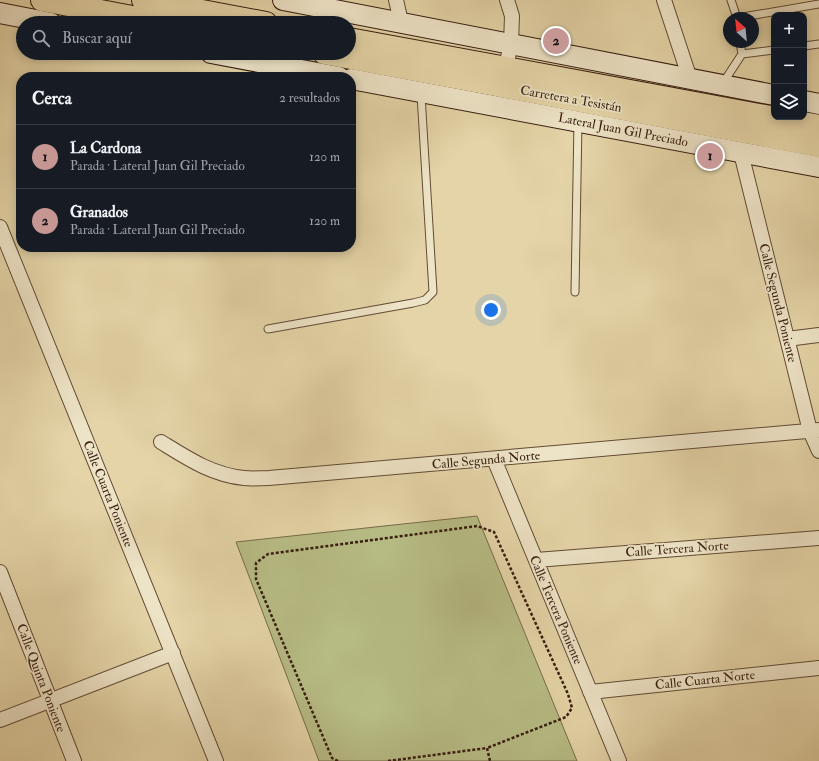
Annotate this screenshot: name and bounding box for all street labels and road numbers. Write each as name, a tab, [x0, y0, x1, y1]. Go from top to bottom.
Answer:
street label: Carretera a Tesistán	[519, 82, 623, 116]
street label: Lateral Juan Gil Preciado	[557, 110, 689, 150]
street label: Calle Segunda Poniente	[755, 242, 801, 365]
street label: Calle Cuarta Poniente	[79, 438, 137, 550]
street label: Calle Segunda Norte	[431, 447, 541, 473]
street label: Calle Tercera Norte	[625, 537, 730, 561]
street label: Calle Tercera Poniente	[526, 553, 586, 667]
street label: Calle Quinta Poniente	[13, 621, 69, 735]
street label: Calle Cuarta Norte	[654, 667, 756, 693]

